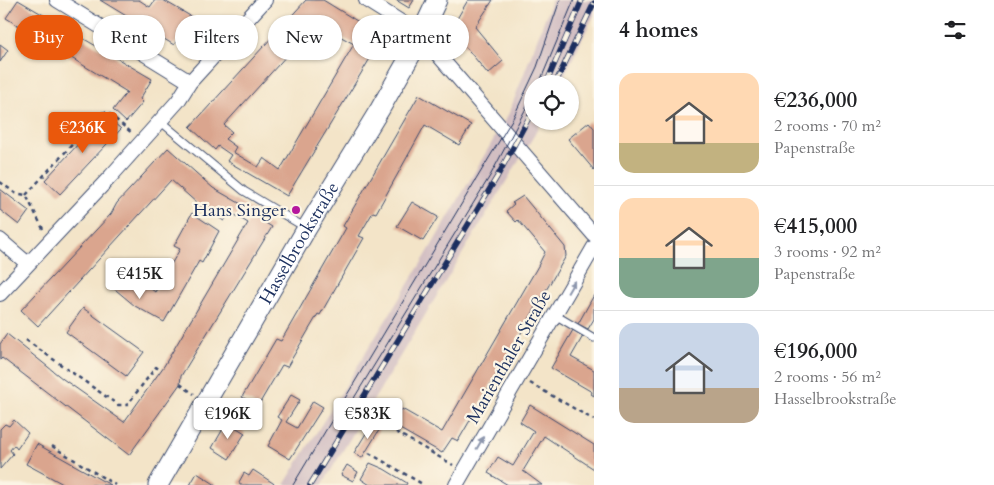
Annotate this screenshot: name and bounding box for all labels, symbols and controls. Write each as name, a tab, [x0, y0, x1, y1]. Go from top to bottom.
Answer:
chip: Buy	[15, 15, 83, 60]
chip: Rent	[93, 15, 165, 60]
chip: Filters	[175, 15, 258, 60]
chip: New	[268, 15, 342, 60]
chip: Apartment	[352, 15, 469, 60]
text: 4 homes	[619, 16, 698, 45]
icon: filters	[941, 16, 969, 44]
map controls	[524, 75, 579, 130]
button: locate	[524, 75, 579, 130]
text: €236,000	[774, 86, 857, 115]
icon: home	[659, 93, 719, 153]
pin: €236K	[48, 112, 118, 154]
text: 2 rooms · 70 m²	[774, 115, 881, 137]
text: €236K	[59, 117, 107, 139]
text: Papenstraße	[774, 137, 855, 159]
street label: Hasselbrookstraße	[253, 177, 345, 309]
place label: Hans Singer	[193, 198, 286, 223]
marker: Hans Singer	[290, 204, 302, 216]
text: €415,000	[774, 212, 857, 241]
icon: home	[659, 218, 719, 278]
text: 3 rooms · 92 m²	[774, 241, 881, 263]
pin: €415K	[105, 258, 175, 300]
text: €415K	[116, 263, 164, 285]
text: Papenstraße	[774, 263, 855, 285]
one-way arrow	[566, 281, 575, 294]
street label: Marienthaler Straße	[461, 286, 557, 428]
text: €196,000	[774, 337, 857, 366]
icon: home	[659, 343, 719, 403]
text: 2 rooms · 56 m²	[774, 366, 881, 388]
text: Hasselbrookstraße	[774, 388, 897, 410]
pin: €196K	[193, 398, 263, 440]
pin: €583K	[333, 398, 403, 440]
text: €196K	[204, 403, 252, 425]
text: €583K	[344, 403, 392, 425]
one-way arrow	[476, 435, 484, 450]

